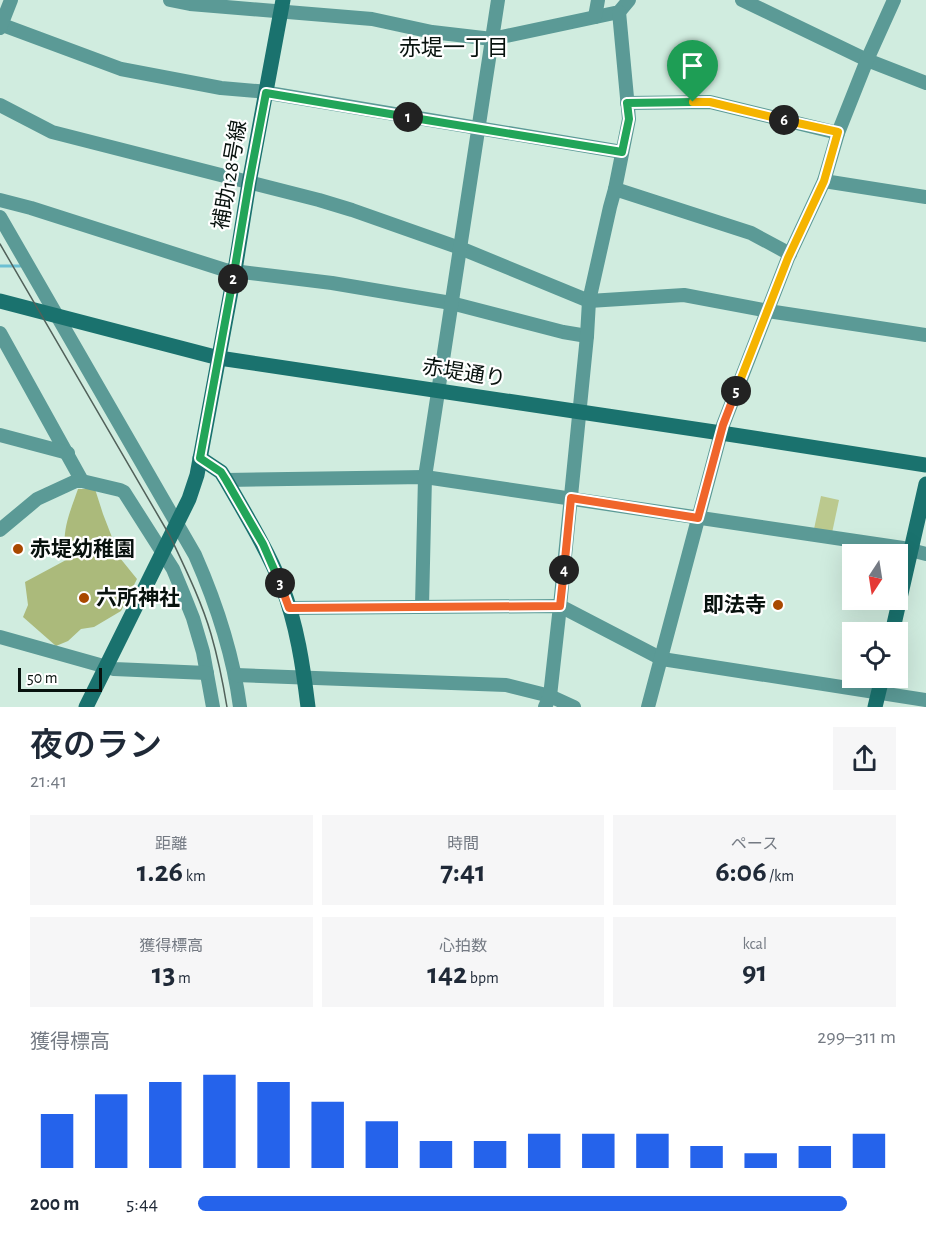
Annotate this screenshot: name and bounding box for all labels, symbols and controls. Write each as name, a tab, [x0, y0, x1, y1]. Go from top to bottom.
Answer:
district label: 赤堤一丁目	[399, 36, 509, 59]
pin	[667, 40, 718, 102]
icon: arrive	[676, 49, 709, 82]
pin: 1	[393, 102, 423, 132]
pin: 6	[769, 105, 799, 135]
text: 1	[405, 109, 411, 125]
text: 6	[780, 112, 788, 128]
street label: 補助128号線	[209, 118, 250, 231]
pin: 2	[218, 264, 248, 294]
text: 2	[229, 271, 237, 287]
street label: 赤堤通り	[421, 355, 507, 390]
pin: 5	[721, 376, 751, 406]
text: 5	[733, 383, 739, 399]
place label: 赤堤幼稚園	[30, 538, 135, 560]
marker: 赤堤幼稚園	[11, 542, 25, 556]
north arrow	[842, 544, 908, 610]
map controls	[842, 544, 908, 688]
pin: 4	[549, 555, 579, 585]
text: 4	[560, 562, 568, 578]
pin: 3	[265, 568, 295, 598]
text: 3	[277, 575, 283, 591]
place label: 六所神社	[96, 586, 180, 609]
marker: 六所神社	[77, 591, 91, 605]
place label: 即法寺	[703, 594, 766, 616]
marker: 即法寺	[771, 598, 785, 612]
button: locate	[842, 622, 908, 688]
scale bar	[18, 665, 102, 692]
text: 50 m	[27, 670, 58, 686]
button: share	[833, 727, 896, 790]
text: 夜のラン	[30, 730, 162, 763]
text: 21:41	[30, 771, 67, 791]
text: 距離	[155, 836, 187, 852]
text: 時間	[447, 836, 479, 852]
text: ペース	[731, 836, 778, 852]
text: 1.26	[137, 857, 183, 887]
text: 7:41	[440, 857, 486, 887]
text: 6:06	[715, 857, 767, 887]
text: km	[183, 868, 206, 884]
text: /km	[767, 868, 794, 884]
text: kcal	[742, 936, 767, 952]
text: 獲得標高	[139, 938, 203, 954]
text: 心拍数	[439, 938, 487, 954]
text: 91	[742, 957, 767, 987]
text: 13	[152, 959, 175, 989]
text: 142	[427, 959, 467, 989]
text: m	[175, 970, 191, 986]
text: bpm	[467, 970, 499, 986]
text: 299–311 m	[817, 1027, 896, 1047]
text: 獲得標高	[30, 1032, 110, 1052]
text: 200 m	[30, 1194, 79, 1214]
text: 5:44	[126, 1194, 158, 1214]

